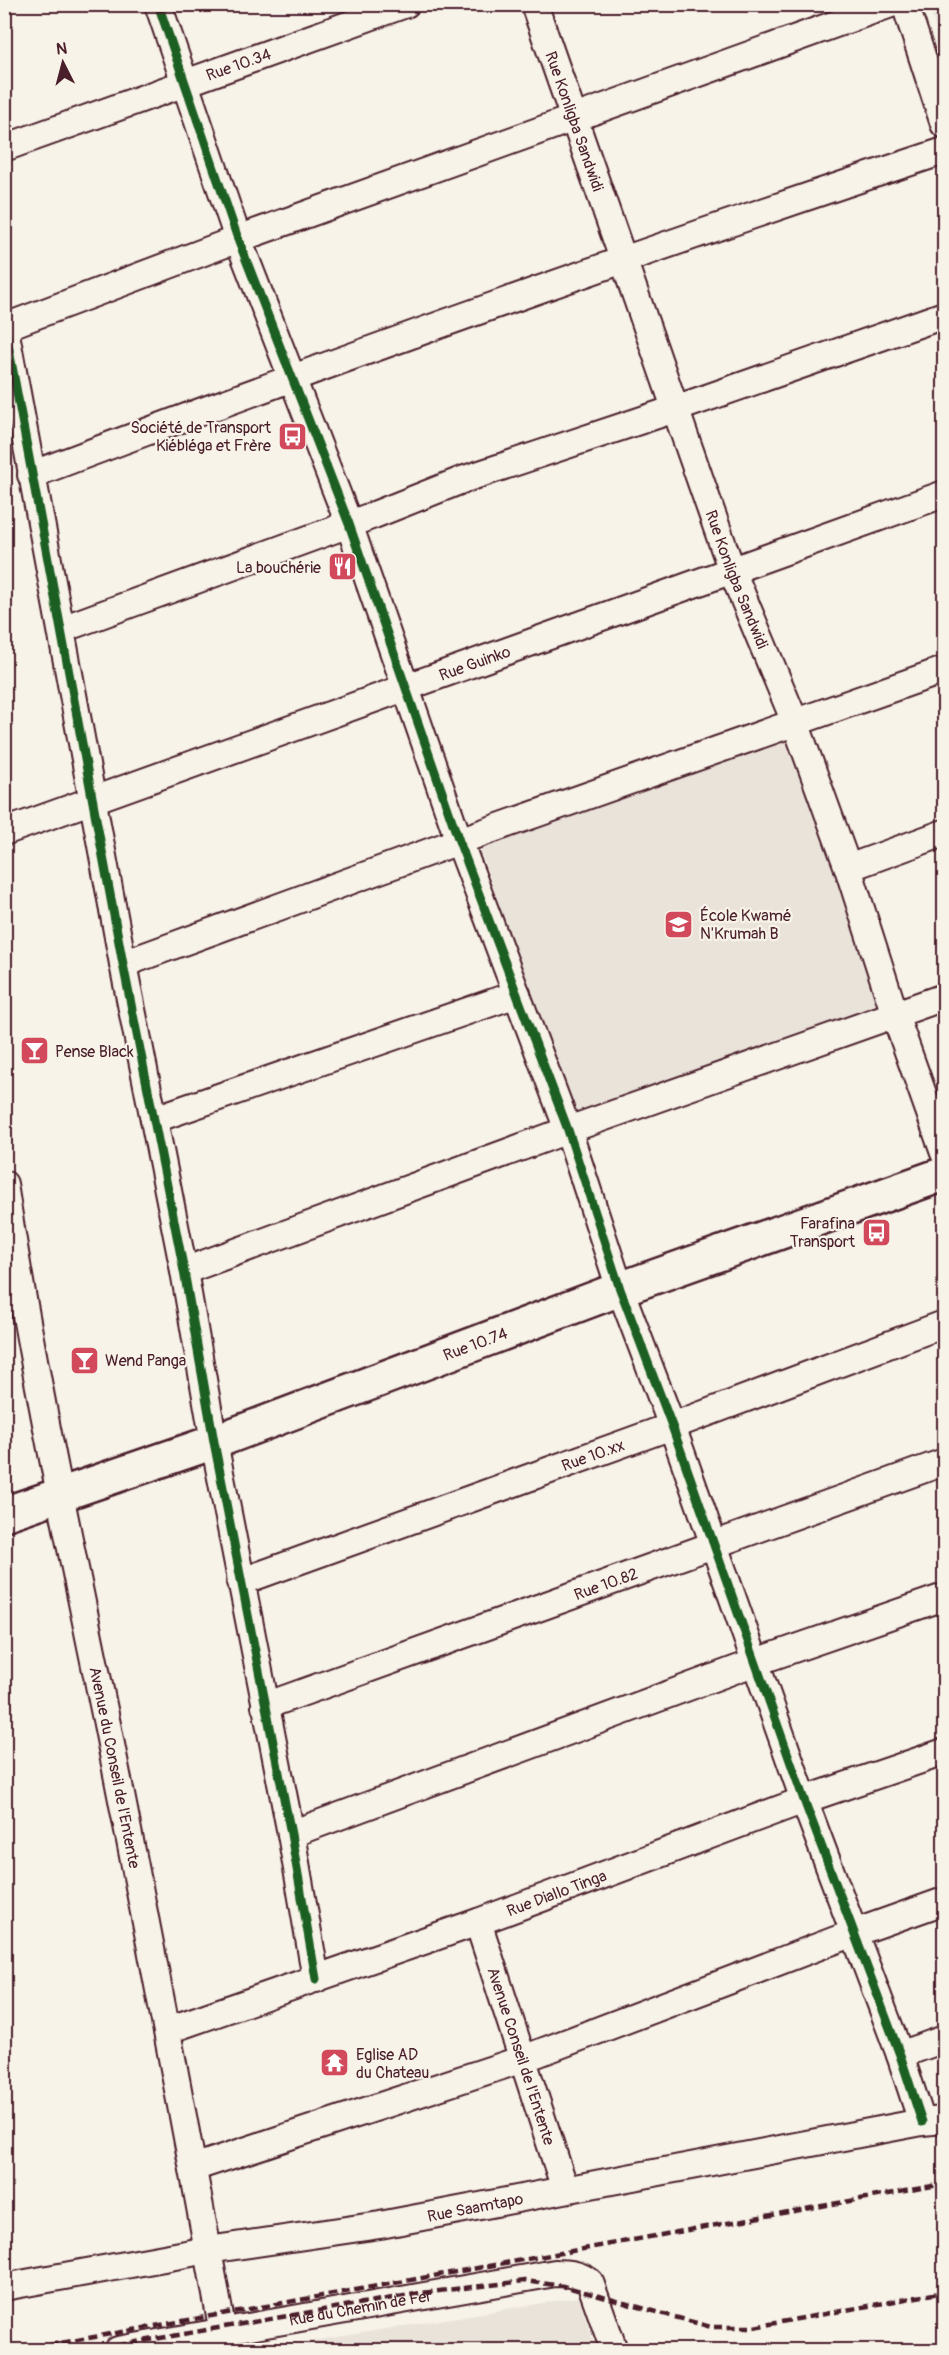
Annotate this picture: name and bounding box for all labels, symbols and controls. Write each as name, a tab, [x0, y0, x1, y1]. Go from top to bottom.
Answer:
north arrow	[33, 33, 93, 93]
text: N	[55, 39, 68, 60]
street label: Rue 10.34	[204, 44, 274, 86]
street label: Rue Konligba Sandwidi	[540, 49, 608, 194]
place label: Société de Transport Kiébléga et Frère	[131, 418, 272, 456]
bus stop icon: Société de Transport Kiébléga et Frère	[276, 420, 308, 452]
street label: Rue Konligba Sandwidi	[700, 508, 772, 652]
restaurant icon: La bouchérie	[326, 551, 358, 583]
place label: La bouchérie	[236, 558, 321, 578]
street label: Rue Guinko	[436, 642, 514, 686]
place label: École Kwamé N'Krumah B	[700, 906, 791, 944]
school or university icon: École Kwamé N'Krumah B	[663, 908, 695, 940]
bar icon: Pense Black	[18, 1035, 50, 1067]
place label: Pense Black	[55, 1042, 134, 1062]
place label: Farafina Transport	[790, 1214, 856, 1252]
bus stop icon: Farafina Transport	[860, 1216, 892, 1248]
street label: Rue 10.74	[440, 1323, 510, 1366]
bar icon: Wend Panga	[68, 1344, 100, 1376]
place label: Wend Panga	[105, 1351, 186, 1371]
street label: Rue 10.xx	[559, 1435, 627, 1476]
street label: Rue 10.82	[571, 1564, 641, 1605]
street label: Avenue du Conseil de l'Entente	[84, 1665, 144, 1870]
street label: Rue Diallo Tinga	[504, 1866, 609, 1921]
street label: Avenue Conseil de l'Entente	[482, 1965, 559, 2148]
place label: Eglise AD du Chateau	[356, 2045, 429, 2083]
temple icon: Eglise AD du Chateau	[319, 2047, 351, 2079]
street label: Rue Saamtapo	[426, 2189, 525, 2227]
street label: Rue du Chemin de Fer	[287, 2286, 434, 2331]

